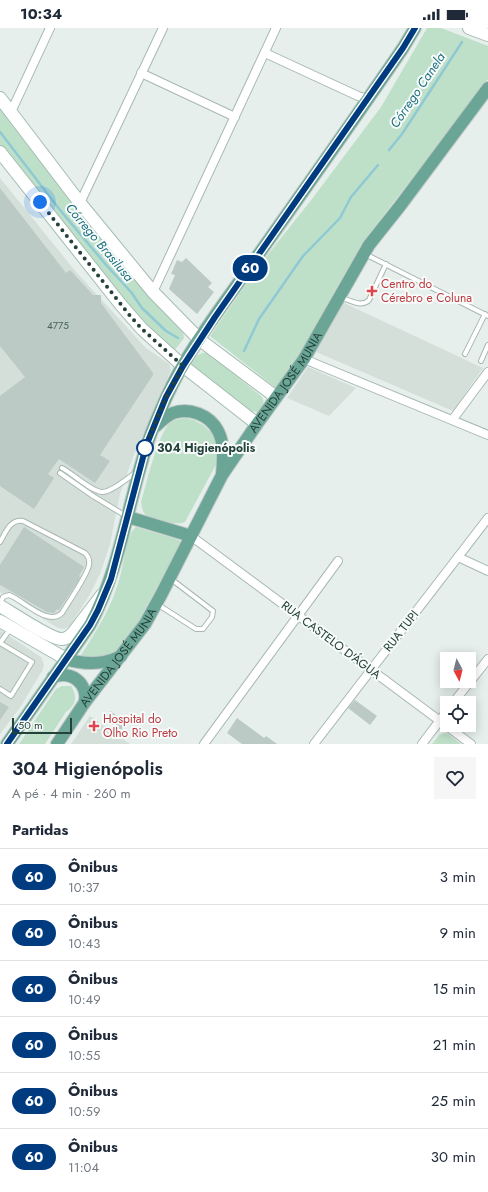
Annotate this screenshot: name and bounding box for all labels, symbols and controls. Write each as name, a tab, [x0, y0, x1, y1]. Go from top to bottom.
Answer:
text: 10:34	[20, 3, 62, 25]
water label: Córrego Canela	[385, 49, 450, 132]
your location	[30, 192, 50, 212]
water label: Córrego Brasilusa	[61, 199, 138, 286]
line badge: 60	[232, 255, 268, 281]
text: 60	[241, 258, 259, 278]
place label: Centro do Cérebro e Coluna	[381, 275, 472, 307]
marker: Centro do Cérebro e Coluna	[366, 285, 378, 297]
house number: 4775	[47, 318, 69, 333]
street label: AVENIDA JOSÉ MUNIA	[244, 328, 327, 437]
marker: 304 Higienópolis	[136, 439, 154, 457]
place label: 304 Higienópolis	[157, 439, 256, 457]
street label: RUA CASTELO D'ÁGUA	[277, 597, 385, 684]
street label: AVENIDA JOSÉ MUNIA	[75, 605, 161, 711]
street label: RUA TUPI	[379, 606, 423, 656]
north arrow	[440, 652, 476, 688]
map controls	[440, 652, 476, 732]
button: locate	[440, 696, 476, 732]
place label: Hospital do Olho Rio Preto	[103, 710, 178, 742]
scale bar	[12, 716, 72, 735]
text: 50 m	[18, 717, 43, 733]
marker: Hospital do Olho Rio Preto	[88, 720, 100, 732]
text: 304 Higienópolis	[12, 755, 163, 782]
button: heart	[434, 757, 476, 799]
text: A pé · 4 min · 260 m	[12, 784, 131, 803]
text: Partidas	[12, 819, 68, 841]
text: Ônibus	[68, 856, 118, 878]
text: 3 min	[440, 866, 476, 888]
text: 60	[25, 867, 43, 887]
text: 10:37	[68, 878, 99, 897]
text: Ônibus	[68, 912, 118, 934]
text: 9 min	[439, 922, 476, 944]
text: 60	[25, 923, 43, 943]
text: 10:43	[68, 934, 100, 953]
text: Ônibus	[68, 968, 118, 990]
text: 15 min	[433, 978, 476, 1000]
text: 60	[25, 979, 43, 999]
text: 10:49	[68, 990, 101, 1009]
text: Ônibus	[68, 1024, 118, 1046]
text: 21 min	[433, 1034, 476, 1056]
text: 60	[25, 1035, 43, 1055]
text: 10:55	[68, 1046, 100, 1065]
text: Ônibus	[68, 1080, 118, 1102]
text: 25 min	[431, 1090, 476, 1112]
text: 60	[25, 1091, 43, 1111]
text: 10:59	[68, 1102, 100, 1121]
text: Ônibus	[68, 1136, 118, 1158]
text: 30 min	[431, 1146, 476, 1168]
text: 60	[25, 1147, 43, 1167]
text: 11:04	[68, 1158, 99, 1177]

